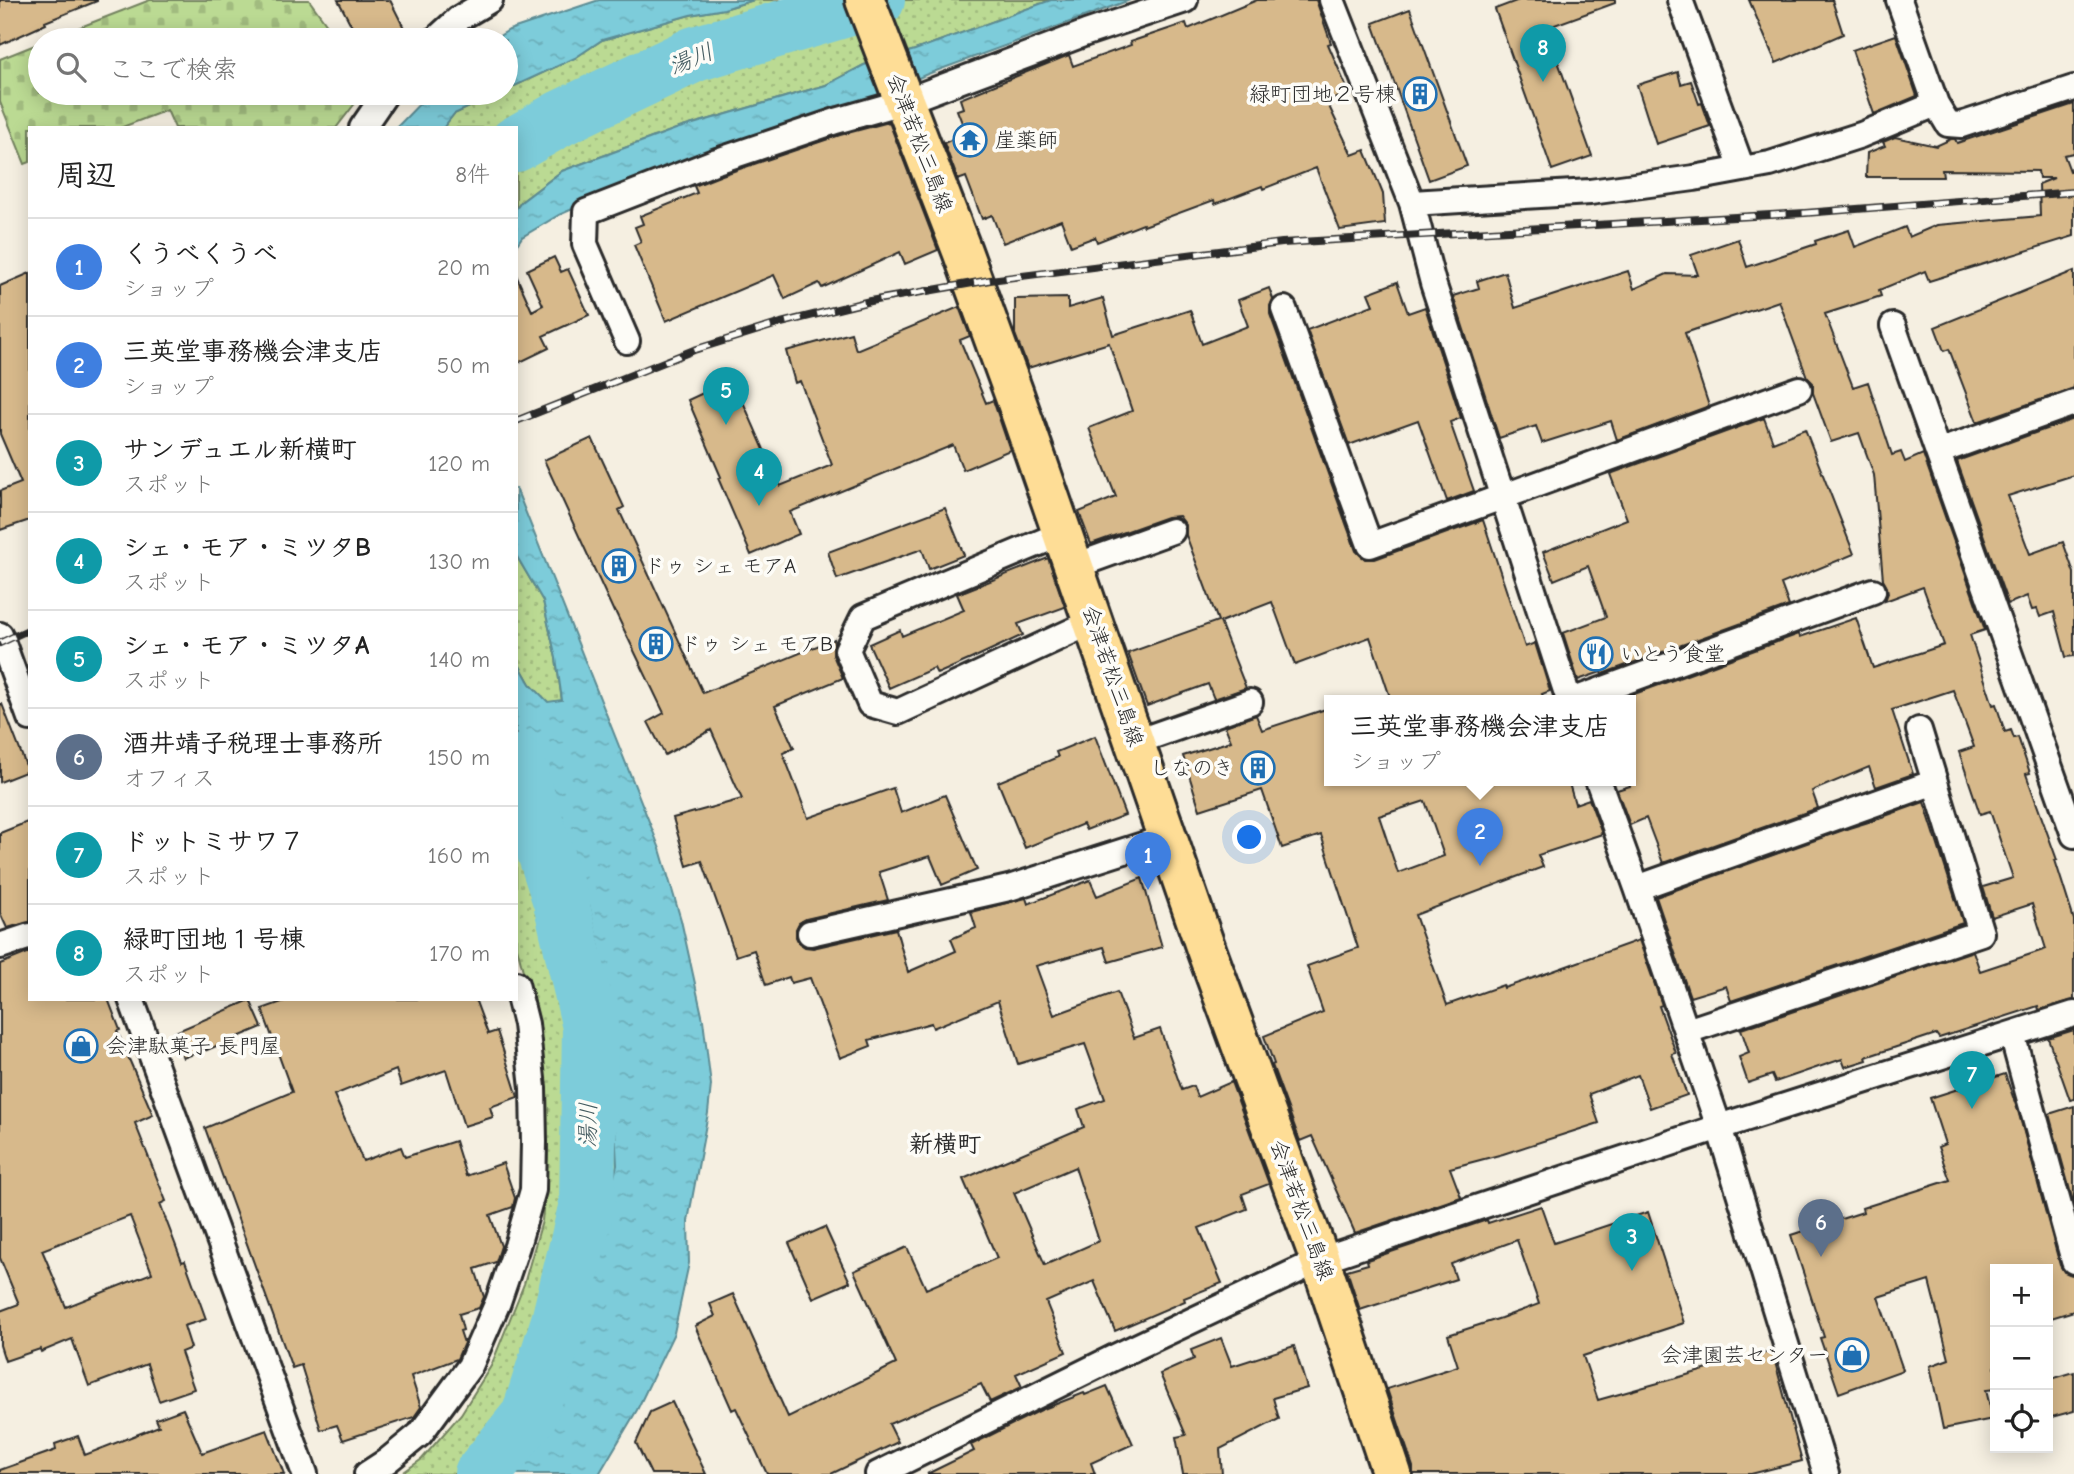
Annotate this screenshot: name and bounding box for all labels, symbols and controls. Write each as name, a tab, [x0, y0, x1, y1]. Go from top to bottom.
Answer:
pin: 8	[1520, 24, 1566, 82]
search box	[28, 28, 518, 105]
water label: 湯川	[665, 38, 717, 80]
icon: search	[52, 48, 90, 86]
text: ここで検索	[108, 55, 238, 85]
street label: 会津若松三島線	[882, 70, 958, 216]
building icon: 緑町団地２号棟	[1401, 75, 1439, 113]
place label: 緑町団地２号棟	[1249, 82, 1396, 106]
temple icon: 崖薬師	[951, 121, 989, 159]
place label: 崖薬師	[995, 128, 1058, 152]
text: 周辺	[56, 158, 116, 193]
text: 8件	[455, 161, 490, 188]
text: くうべくうべ	[123, 239, 278, 269]
text: 1	[74, 254, 84, 281]
text: 20 m	[437, 254, 490, 281]
text: ショップ	[123, 275, 214, 302]
text: 三英堂事務機会津支店	[123, 337, 383, 367]
text: 2	[73, 352, 85, 379]
text: 50 m	[437, 352, 490, 379]
pin: 5	[703, 367, 749, 425]
text: ショップ	[123, 373, 214, 400]
text: サンデュエル新横町	[123, 435, 356, 465]
pin: 4	[736, 448, 782, 506]
text: 3	[73, 450, 85, 477]
text: 120 m	[428, 450, 490, 477]
text: スポット	[123, 471, 215, 498]
text: シェ・モア・ミツタB	[123, 533, 371, 563]
building icon: ドゥ シェ モアA	[600, 547, 638, 585]
text: 4	[74, 548, 84, 575]
text: 130 m	[429, 548, 490, 575]
place label: ドゥ シェ モアA	[644, 554, 796, 578]
text: スポット	[123, 569, 215, 596]
street label: 会津若松三島線	[1078, 603, 1148, 749]
building icon: ドゥ シェ モアB	[637, 625, 675, 663]
text: シェ・モア・ミツタA	[123, 631, 369, 661]
place label: ドゥ シェ モアB	[680, 632, 833, 656]
restaurant icon: いとう食堂	[1577, 635, 1615, 673]
place label: いとう食堂	[1620, 642, 1725, 666]
text: 5	[73, 646, 85, 673]
text: 140 m	[429, 646, 490, 673]
text: スポット	[123, 667, 215, 694]
popup	[1324, 695, 1636, 786]
text: 三英堂事務機会津支店	[1350, 712, 1610, 742]
text: 酒井靖子税理士事務所	[123, 729, 383, 759]
text: 6	[73, 744, 85, 771]
text: 150 m	[428, 744, 490, 771]
text: ショップ	[1350, 748, 1441, 775]
building icon: しなのき	[1239, 749, 1277, 787]
place label: しなのき	[1150, 756, 1234, 780]
text: オフィス	[123, 765, 215, 792]
pin: 2	[1457, 808, 1503, 866]
your location	[1232, 820, 1266, 854]
text: ドットミサワ７	[123, 827, 305, 857]
pin: 1	[1125, 832, 1171, 890]
text: 7	[74, 842, 84, 869]
text: 160 m	[428, 842, 490, 869]
text: スポット	[123, 863, 215, 890]
text: 緑町団地１号棟	[123, 925, 305, 955]
text: 8	[73, 940, 85, 967]
text: 170 m	[429, 940, 490, 967]
text: スポット	[123, 961, 215, 988]
shop icon: 会津駄菓子 長門屋	[62, 1027, 100, 1065]
place label: 会津駄菓子 長門屋	[106, 1034, 281, 1058]
pin: 7	[1949, 1051, 1995, 1109]
water label: 湯川	[574, 1102, 602, 1148]
district label: 新横町	[909, 1130, 981, 1158]
street label: 会津若松三島線	[1266, 1137, 1338, 1283]
pin: 6	[1798, 1199, 1844, 1257]
pin: 3	[1609, 1213, 1655, 1271]
map controls	[1990, 1264, 2053, 1453]
button: +	[1990, 1264, 2053, 1327]
button: −	[1990, 1327, 2053, 1390]
shop icon: 会津園芸センター	[1833, 1336, 1871, 1374]
place label: 会津園芸センター	[1661, 1343, 1828, 1367]
button: locate	[1990, 1390, 2053, 1453]

